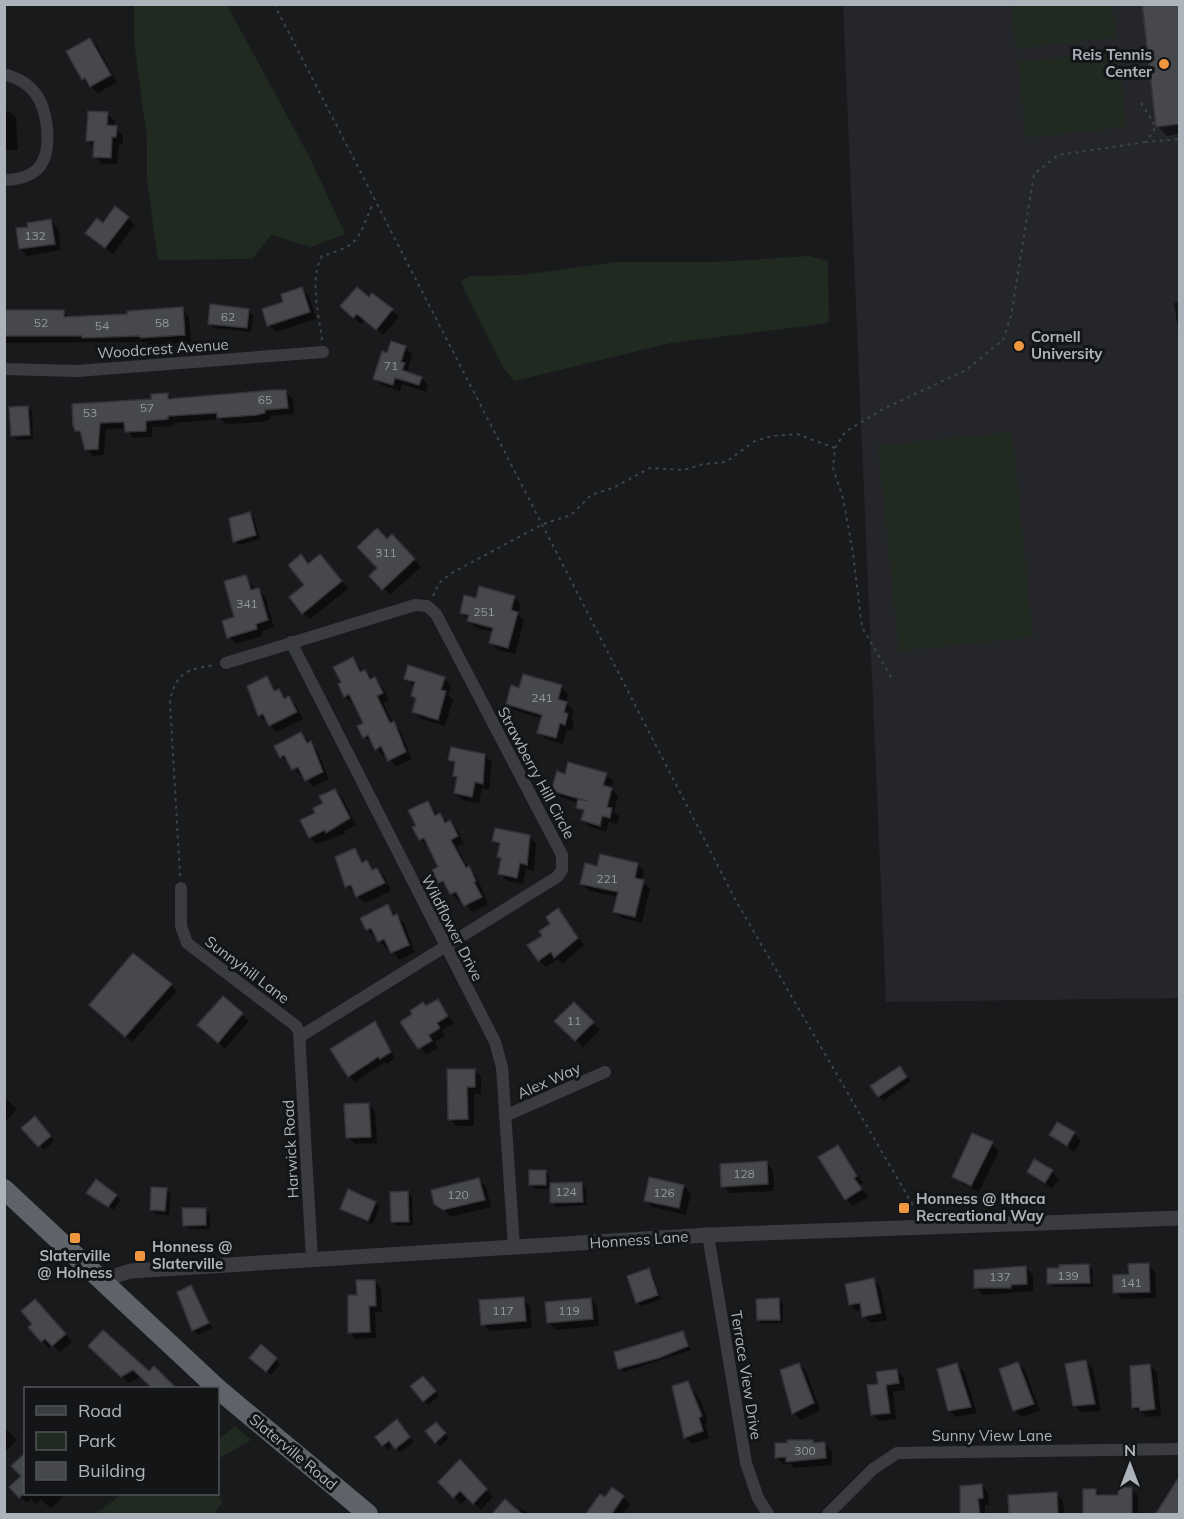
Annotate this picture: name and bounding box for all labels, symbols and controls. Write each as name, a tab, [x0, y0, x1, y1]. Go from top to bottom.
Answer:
place label: Reis Tennis Center	[1072, 45, 1152, 81]
marker: Reis Tennis Center	[1157, 57, 1171, 71]
house number: 132	[24, 228, 46, 243]
house number: 62	[221, 309, 235, 324]
house number: 52	[34, 315, 48, 330]
house number: 58	[155, 315, 169, 330]
house number: 54	[95, 318, 109, 333]
place label: Cornell University	[1031, 327, 1103, 363]
street label: Woodcrest Avenue	[97, 334, 229, 363]
marker: Cornell University	[1012, 339, 1026, 353]
house number: 71	[384, 358, 398, 373]
house number: 65	[258, 392, 272, 407]
house number: 57	[140, 400, 154, 415]
house number: 53	[83, 405, 97, 420]
house number: 311	[375, 545, 397, 560]
house number: 341	[236, 596, 258, 611]
house number: 251	[473, 604, 495, 619]
house number: 241	[531, 690, 553, 705]
street label: Strawberry Hill Circle	[494, 704, 579, 842]
house number: 221	[596, 871, 618, 886]
street label: Wildflower Drive	[418, 872, 487, 984]
street label: Sunnyhill Lane	[201, 932, 293, 1008]
house number: 11	[567, 1013, 581, 1028]
street label: Alex Way	[514, 1058, 583, 1103]
street label: Harwick Road	[278, 1099, 303, 1199]
house number: 128	[733, 1166, 755, 1181]
house number: 124	[555, 1184, 577, 1199]
house number: 126	[653, 1185, 675, 1200]
house number: 120	[447, 1187, 469, 1202]
place label: Honness @ Ithaca Recreational Way	[916, 1189, 1046, 1225]
marker: Honness @ Ithaca Recreational Way	[897, 1201, 911, 1215]
street label: Honness Lane	[589, 1227, 689, 1252]
marker: Slaterville @ Holness	[68, 1231, 82, 1245]
place label: Honness @ Slaterville	[152, 1237, 232, 1273]
place label: Slaterville @ Holness	[37, 1246, 113, 1282]
marker: Honness @ Slaterville	[133, 1249, 147, 1263]
house number: 139	[1057, 1268, 1079, 1283]
house number: 137	[989, 1269, 1011, 1284]
house number: 141	[1120, 1275, 1142, 1290]
house number: 117	[492, 1303, 514, 1318]
house number: 119	[558, 1303, 580, 1318]
street label: Terrace View Drive	[727, 1309, 766, 1441]
legend	[24, 1387, 219, 1495]
text: Road	[78, 1399, 122, 1422]
street label: Slaterville Road	[246, 1409, 341, 1494]
street label: Sunny View Lane	[932, 1426, 1052, 1445]
text: Park	[78, 1429, 117, 1452]
north arrow	[1100, 1435, 1160, 1495]
text: N	[1124, 1440, 1136, 1460]
house number: 300	[794, 1443, 816, 1458]
text: Building	[78, 1459, 146, 1482]

